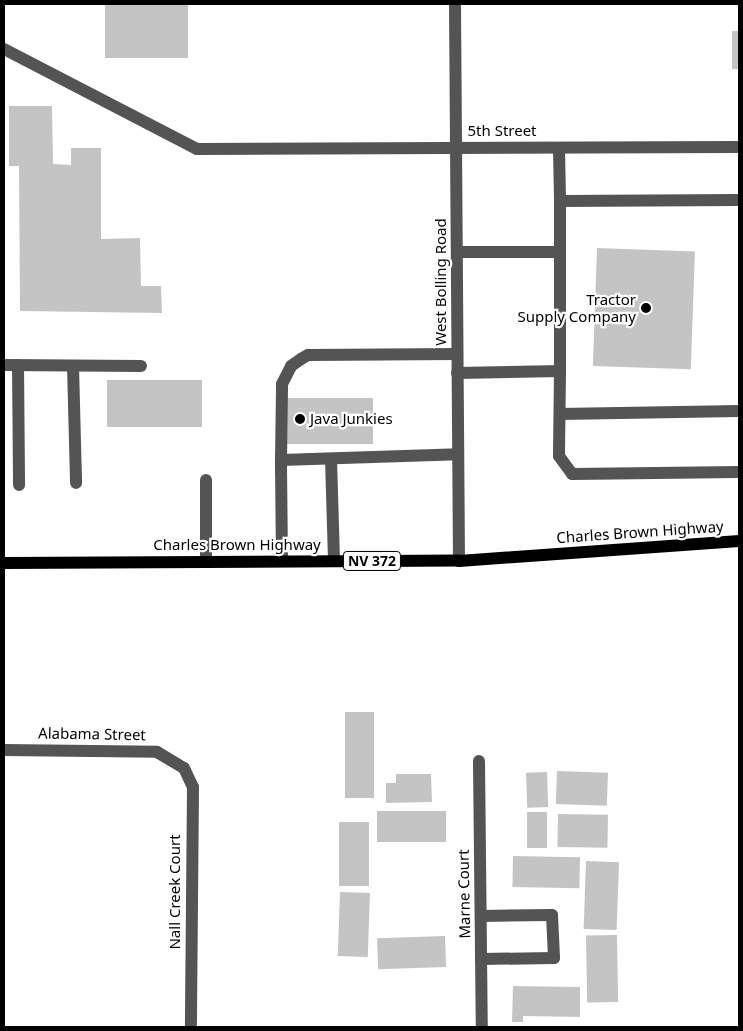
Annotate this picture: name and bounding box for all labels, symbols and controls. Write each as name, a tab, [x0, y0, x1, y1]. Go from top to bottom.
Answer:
street label: 5th Street	[467, 122, 537, 140]
street label: West Bolling Road	[432, 218, 450, 346]
place label: Tractor Supply Company	[517, 290, 636, 325]
marker: Tractor Supply Company	[640, 302, 652, 314]
place label: Java Junkies	[310, 410, 393, 428]
marker: Java Junkies	[294, 413, 306, 425]
street label: Charles Brown Highway	[556, 517, 724, 547]
street label: Charles Brown Highway	[153, 536, 321, 554]
road number: NV 372	[342, 550, 402, 572]
street label: Alabama Street	[38, 724, 146, 744]
street label: Nall Creek Court	[166, 834, 184, 950]
street label: Marne Court	[454, 849, 474, 939]

